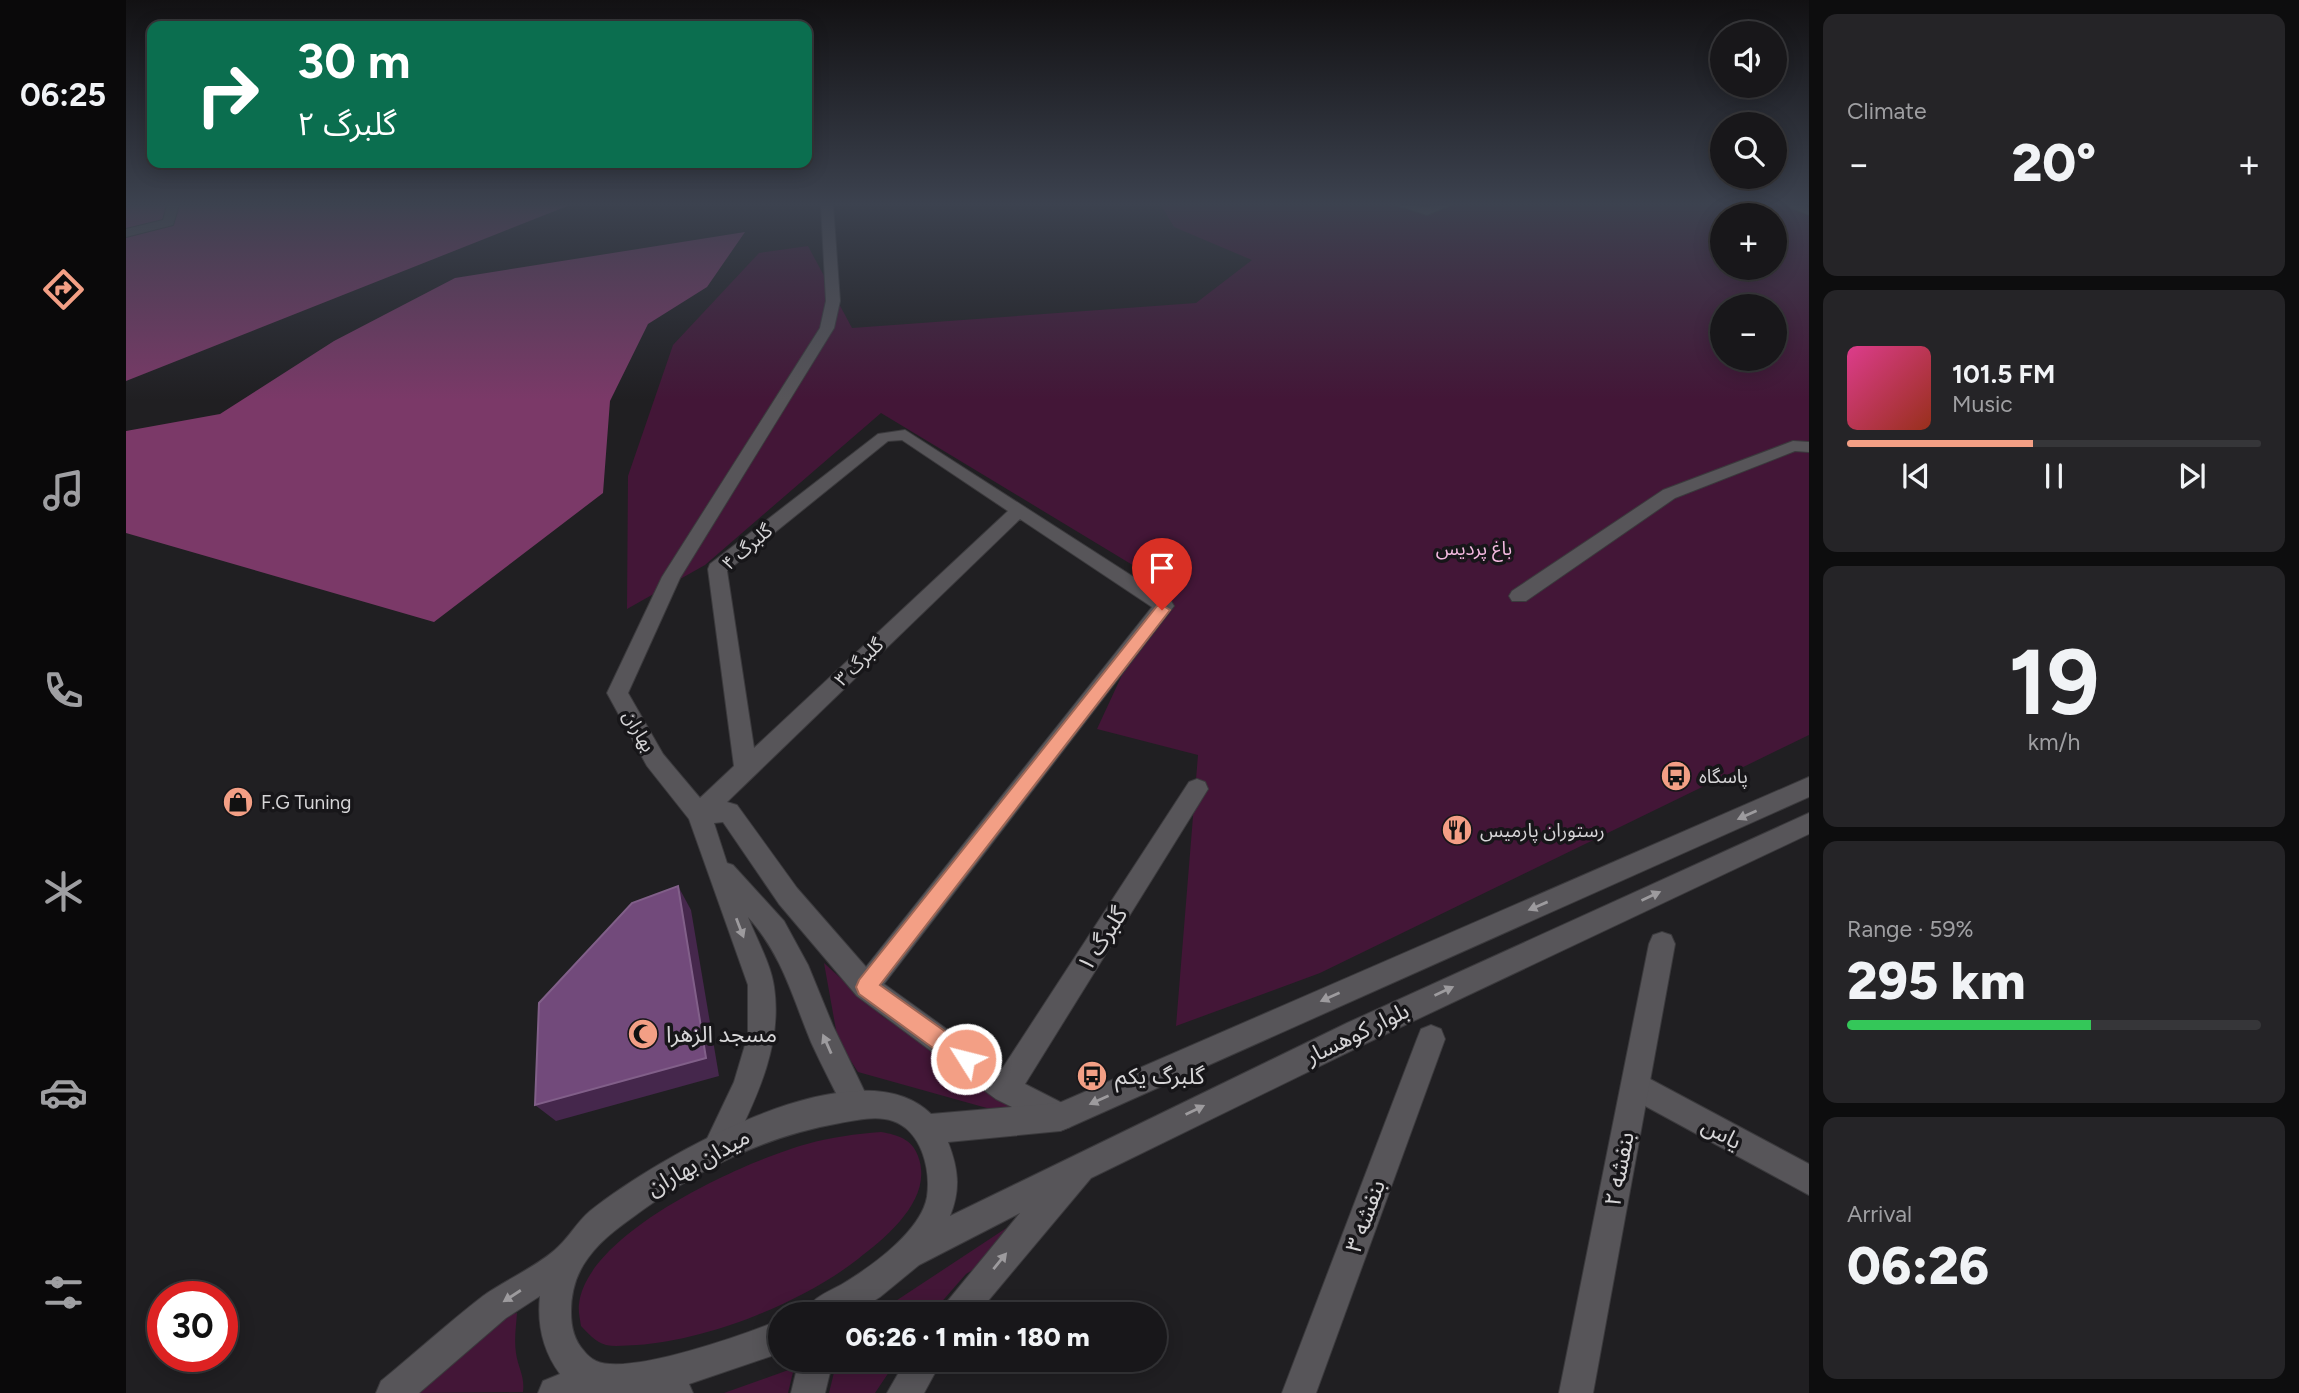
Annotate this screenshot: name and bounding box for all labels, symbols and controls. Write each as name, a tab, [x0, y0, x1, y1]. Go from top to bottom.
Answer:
map controls	[1710, 21, 1787, 371]
button: sound	[1710, 21, 1787, 98]
text: 30 m	[297, 31, 410, 90]
icon: right	[182, 49, 273, 140]
text: 06:25	[20, 76, 106, 114]
text: Climate	[1847, 97, 1926, 125]
text: گلبرگ ۲	[297, 105, 396, 143]
button: search	[1710, 112, 1787, 189]
text: 20°	[2012, 132, 2096, 194]
text: −	[1847, 141, 1871, 187]
text: +	[2237, 141, 2261, 187]
button: +	[1710, 203, 1787, 280]
icon: directions	[39, 265, 88, 314]
button: −	[1710, 294, 1787, 371]
text: 101.5 FM	[1952, 358, 2055, 390]
text: Music	[1952, 390, 2013, 418]
icon: previous	[1897, 457, 1935, 495]
icon: pause	[2035, 457, 2073, 495]
icon: next	[2173, 457, 2211, 495]
icon: music	[39, 466, 88, 515]
street label: گلبرگ ۴	[717, 518, 778, 575]
park label: باغ پردیس	[1436, 537, 1512, 562]
pin	[1132, 538, 1192, 610]
icon: arrive	[1143, 549, 1181, 587]
text: 19	[2008, 628, 2100, 737]
street label: گلبرگ ۳	[830, 632, 889, 691]
icon: phone	[39, 666, 88, 715]
street label: بهاران	[618, 706, 660, 756]
text: km/h	[2028, 728, 2080, 756]
bus stop icon: پاسگاه	[1659, 759, 1693, 793]
place label: پاسگاه	[1699, 765, 1748, 789]
shop icon: F.G Tuning	[221, 785, 255, 819]
place label: F.G Tuning	[261, 791, 351, 814]
one-way arrow	[1737, 809, 1757, 821]
restaurant icon: رستوران پارمیس	[1440, 813, 1474, 847]
place label: رستوران پارمیس	[1480, 819, 1605, 843]
icon: climate	[39, 867, 88, 916]
one-way arrow	[1641, 890, 1661, 902]
street label: گلبرگ ۱	[1071, 901, 1133, 977]
one-way arrow	[1528, 901, 1549, 912]
text: Range · 59%	[1847, 915, 1974, 943]
one-way arrow	[734, 917, 745, 938]
text: 295 km	[1847, 950, 2026, 1012]
one-way arrow	[1434, 985, 1454, 997]
one-way arrow	[1319, 992, 1340, 1003]
street label: بلوار کوهسار	[1300, 996, 1413, 1071]
mosque icon: مسجد الزهرا	[626, 1017, 660, 1051]
place label: مسجد الزهرا	[666, 1020, 777, 1048]
position arrow	[929, 1022, 1003, 1096]
one-way arrow	[821, 1034, 832, 1055]
bus stop icon: گلبرگ یکم	[1075, 1059, 1109, 1093]
place label: گلبرگ یکم	[1115, 1062, 1205, 1093]
icon: car	[39, 1068, 88, 1117]
one-way arrow	[1089, 1095, 1110, 1106]
one-way arrow	[1185, 1104, 1205, 1116]
street label: یاس	[1697, 1111, 1747, 1155]
street label: میدان بهاران	[642, 1122, 754, 1202]
street label: بنفشه ۲	[1598, 1130, 1640, 1208]
street label: بنفشه ۳	[1339, 1176, 1391, 1256]
text: Arrival	[1847, 1200, 1912, 1228]
text: 06:26	[1847, 1235, 1989, 1297]
one-way arrow	[992, 1252, 1007, 1270]
icon: filters	[39, 1268, 88, 1317]
speed limit sign: 30	[147, 1281, 238, 1372]
one-way arrow	[502, 1289, 522, 1302]
text: 06:26 · 1 min · 180 m	[845, 1321, 1090, 1353]

